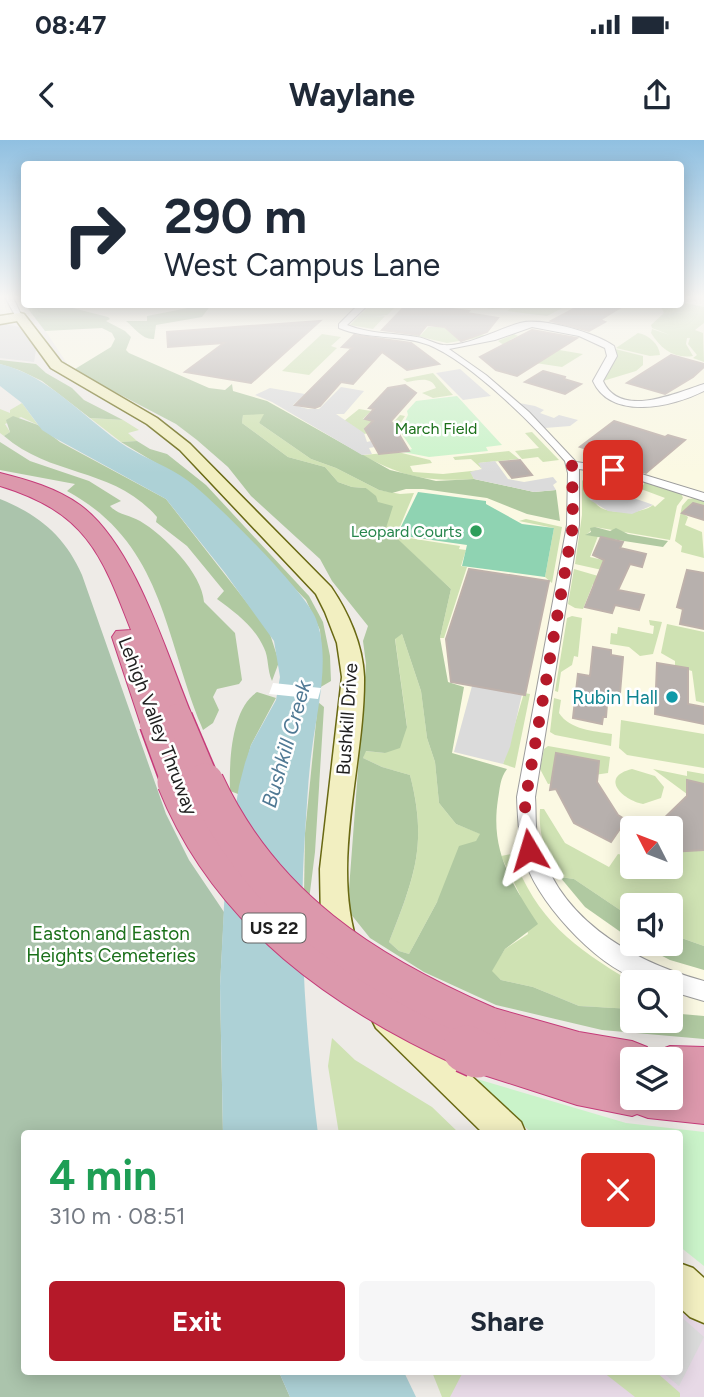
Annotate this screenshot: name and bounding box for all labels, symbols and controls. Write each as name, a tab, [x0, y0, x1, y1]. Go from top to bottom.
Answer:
text: 08:47	[35, 9, 107, 41]
icon: back	[28, 76, 66, 114]
text: Waylane	[289, 76, 415, 114]
icon: share	[638, 76, 676, 114]
text: 290 m	[164, 186, 307, 245]
icon: right	[49, 189, 140, 280]
text: West Campus Lane	[164, 246, 440, 284]
park label: March Field	[395, 419, 477, 438]
pin	[583, 440, 643, 500]
icon: arrive	[594, 451, 632, 489]
place label: Leopard Courts	[351, 522, 462, 541]
marker: Leopard Courts	[468, 523, 484, 539]
street label: Lehigh Valley Thruway	[113, 634, 203, 818]
street label: Bushkill Drive	[332, 662, 362, 776]
water label: Bushkill Creek	[256, 677, 316, 810]
place label: Rubin Hall	[572, 686, 658, 709]
marker: Rubin Hall	[664, 689, 680, 705]
position arrow	[492, 813, 566, 887]
north arrow	[620, 816, 682, 878]
map controls	[620, 816, 683, 1110]
button: sound	[620, 893, 683, 956]
road number: US 22	[243, 914, 306, 942]
park label: Easton and Easton Heights Cemeteries	[26, 922, 196, 967]
button: search	[620, 970, 683, 1033]
button: layers	[620, 1047, 683, 1110]
text: 4 min	[49, 1150, 157, 1201]
button: close	[581, 1153, 655, 1227]
text: 310 m · 08:51	[49, 1202, 186, 1230]
button: Exit	[49, 1281, 345, 1361]
button: Share	[359, 1281, 655, 1361]

